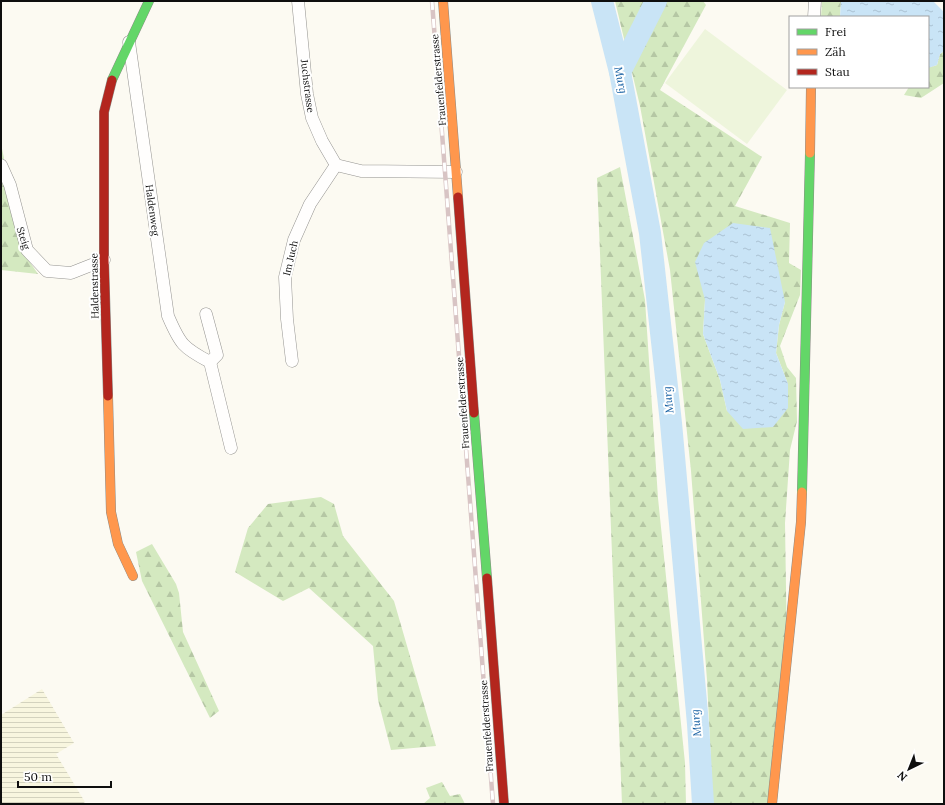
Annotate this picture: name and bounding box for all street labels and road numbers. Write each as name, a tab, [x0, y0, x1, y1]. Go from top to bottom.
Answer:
street label: Frauenfelderstrasse	[428, 33, 449, 126]
street label: Juchstrasse	[298, 58, 317, 114]
street label: Haldenweg	[142, 184, 163, 237]
street label: Steig	[14, 225, 33, 252]
street label: Im Juch	[280, 239, 301, 277]
street label: Haldenstrasse	[87, 252, 102, 319]
street label: Frauenfelderstrasse	[453, 356, 472, 449]
street label: Frauenfelderstrasse	[477, 679, 496, 772]

